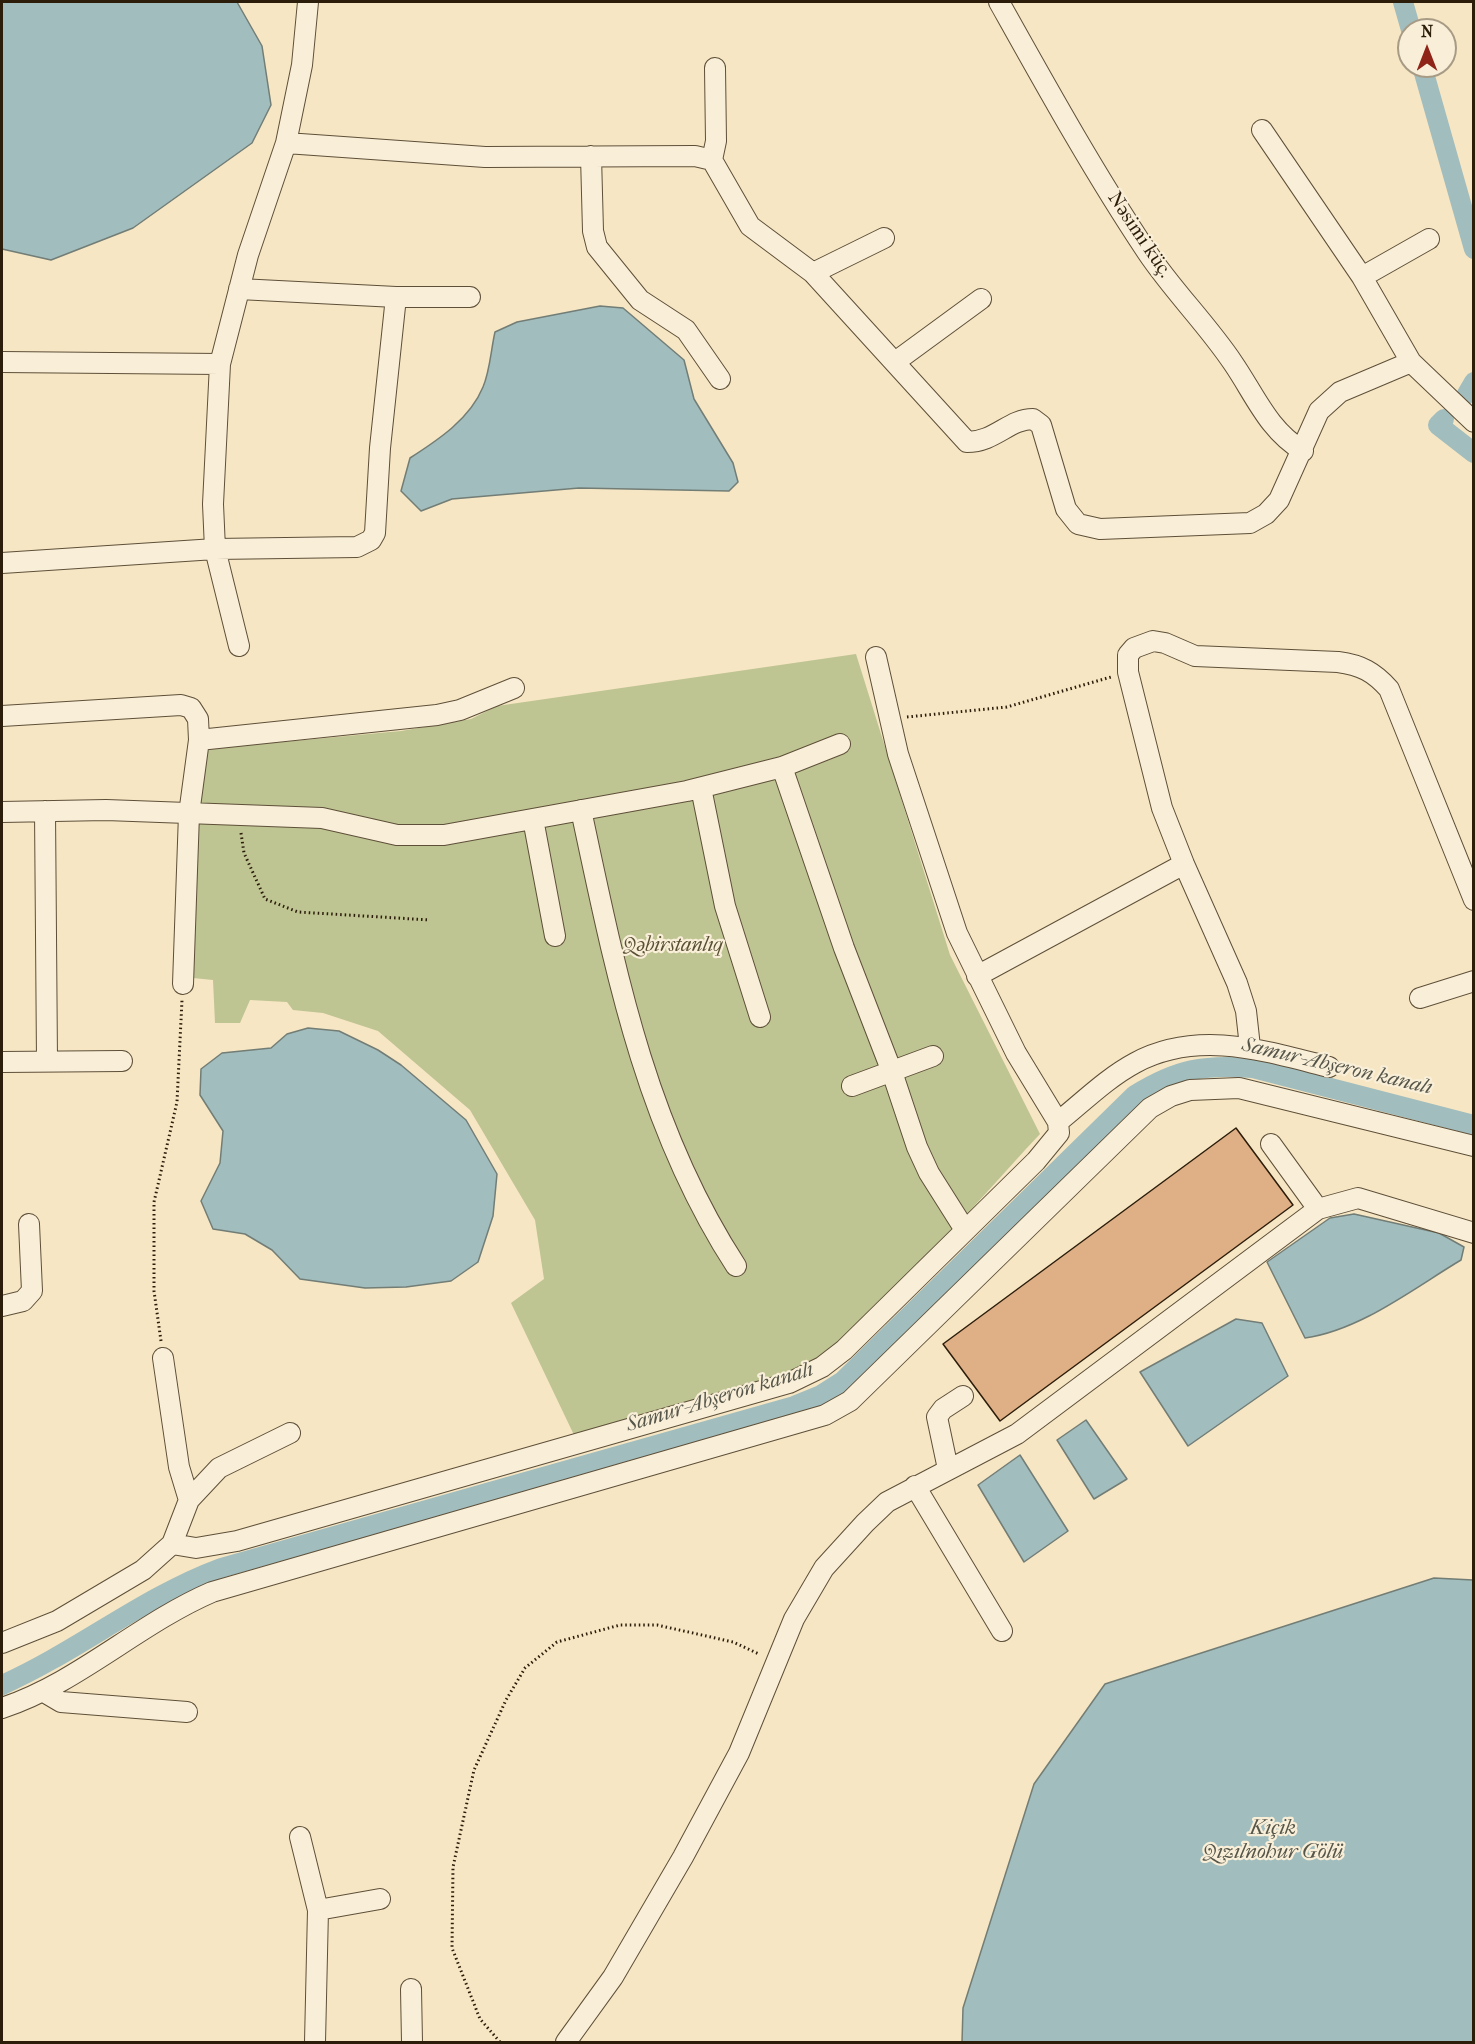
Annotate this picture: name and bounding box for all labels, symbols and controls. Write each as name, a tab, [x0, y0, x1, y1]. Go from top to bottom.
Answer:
north arrow	[1397, 18, 1457, 78]
text: N	[1421, 22, 1433, 41]
street label: Nəsimi küç.	[1102, 187, 1176, 283]
park label: Qəbirstanlıq	[623, 934, 723, 958]
water label: Samur-Abşeron kanalı	[1239, 1033, 1435, 1101]
water label: Samur-Abşeron kanalı	[623, 1358, 817, 1438]
water label: Kiçik Qızılnohur Gölü	[1203, 1816, 1343, 1866]

